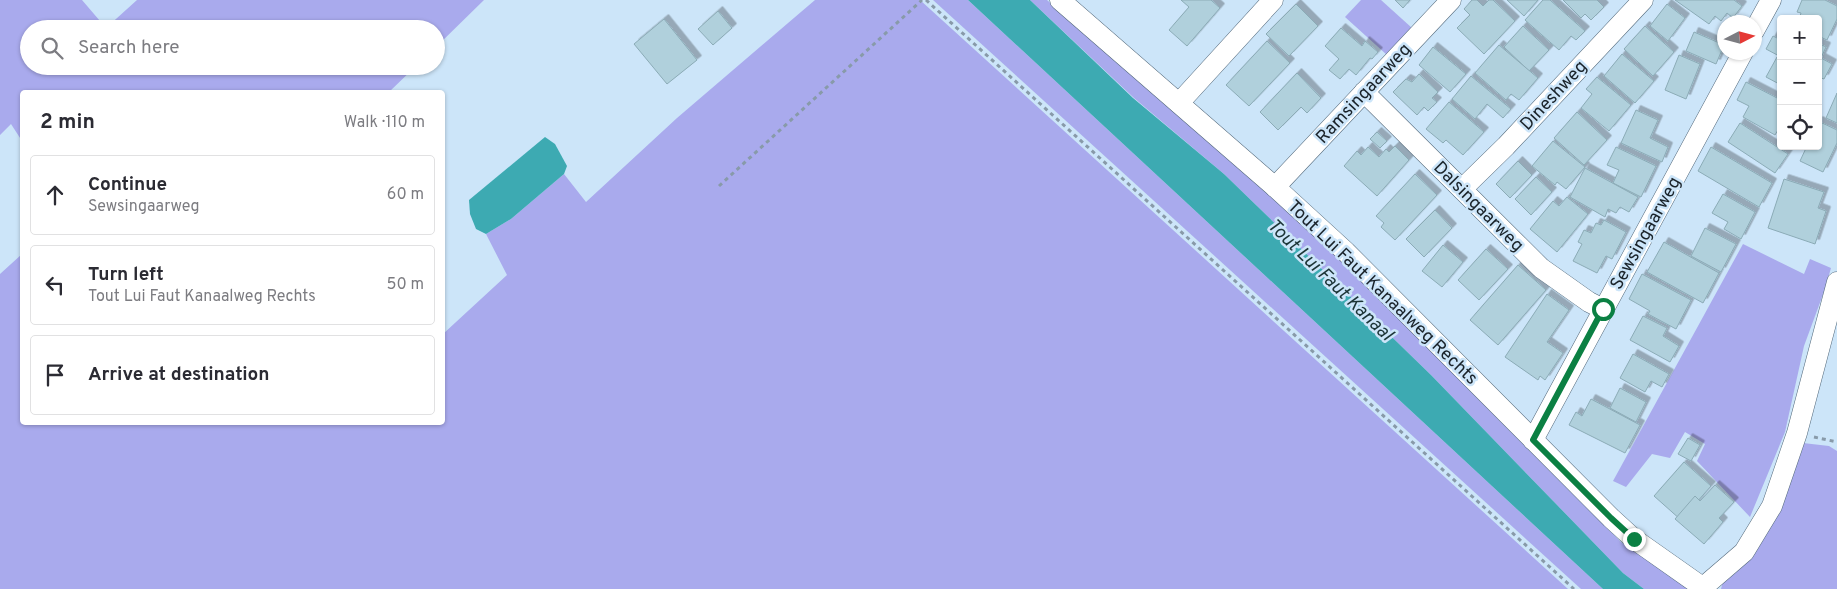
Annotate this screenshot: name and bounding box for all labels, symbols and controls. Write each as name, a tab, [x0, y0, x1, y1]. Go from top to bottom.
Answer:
north arrow	[1717, 15, 1762, 60]
map controls	[1777, 15, 1822, 150]
button: +	[1777, 15, 1822, 60]
search box	[20, 20, 445, 75]
icon: search	[38, 34, 66, 62]
text: Search here	[78, 36, 180, 60]
street label: Ramsingaarweg	[1312, 39, 1417, 149]
street label: Dineshweg	[1516, 56, 1593, 136]
button: −	[1777, 60, 1822, 105]
button: locate	[1777, 105, 1822, 150]
text: 2 min	[40, 109, 95, 136]
text: Walk · 110 m	[344, 113, 425, 133]
street label: Dalsingaarweg	[1428, 157, 1528, 257]
text: Continue	[88, 173, 167, 197]
street label: Sewsingaarweg	[1606, 173, 1687, 294]
icon: ahead	[41, 181, 69, 209]
text: 60 m	[387, 185, 424, 205]
street label: Tout Lui Faut Kanaalweg Rechts	[1282, 196, 1482, 390]
text: Sewsingaarweg	[88, 197, 200, 217]
water label: Tout Lui Faut Kanaal	[1262, 214, 1399, 348]
text: Turn left	[88, 263, 164, 287]
icon: left	[41, 271, 69, 299]
text: 50 m	[387, 275, 424, 295]
text: Tout Lui Faut Kanaalweg Rechts	[88, 287, 316, 307]
route start	[1592, 298, 1615, 321]
icon: arrive	[41, 361, 69, 389]
text: Arrive at destination	[88, 363, 269, 387]
route end	[1623, 528, 1646, 551]

